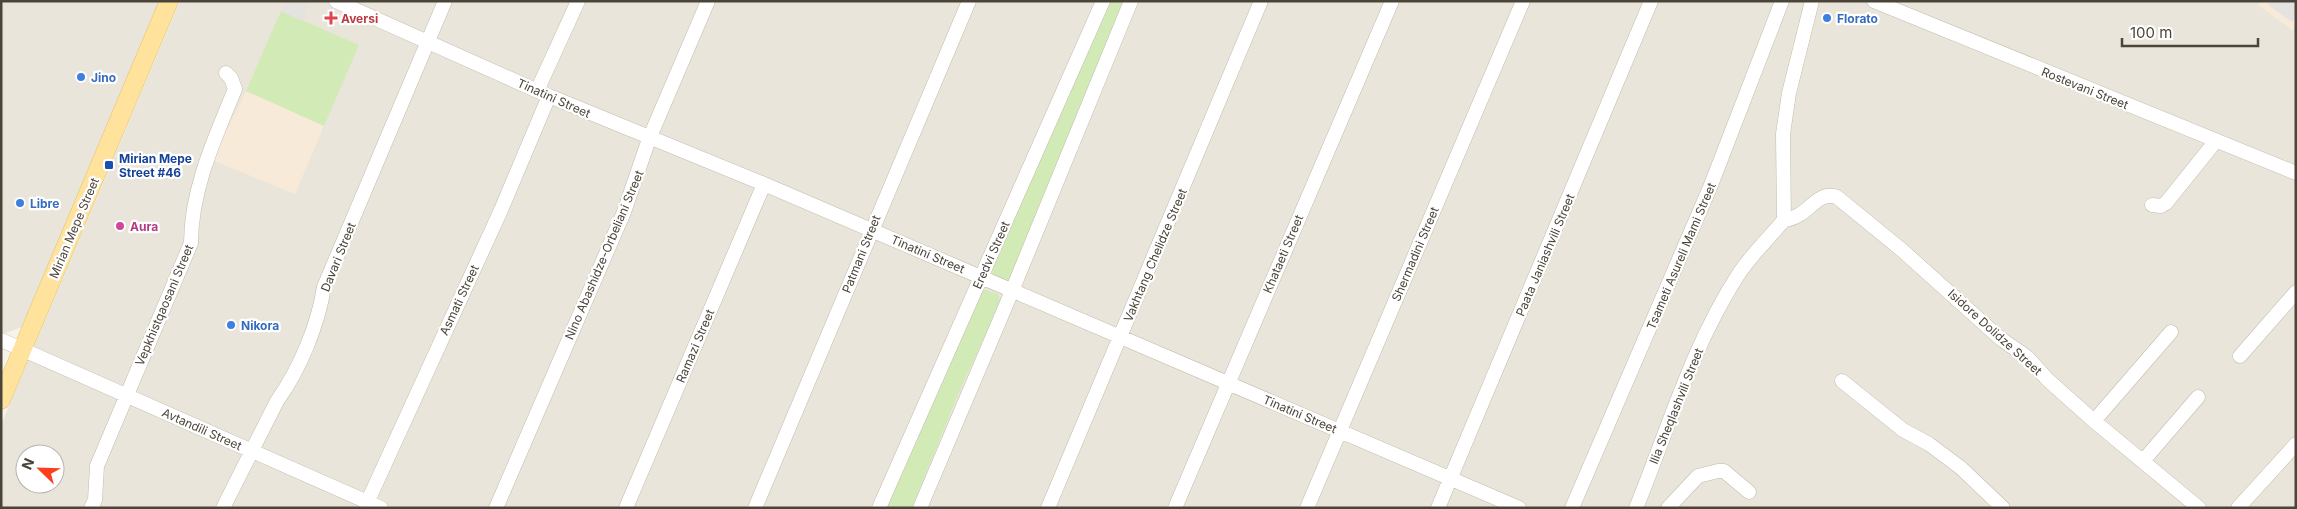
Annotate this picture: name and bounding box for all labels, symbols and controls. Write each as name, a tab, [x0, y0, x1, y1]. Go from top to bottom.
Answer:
place label: Aversi	[341, 11, 378, 26]
place label: Florato	[1837, 11, 1878, 26]
marker: Aversi	[325, 12, 337, 24]
marker: Florato	[1821, 12, 1833, 24]
scale bar	[2122, 15, 2258, 47]
text: 100 m	[2130, 23, 2172, 42]
street label: Rostevani Street	[2039, 64, 2131, 112]
place label: Jino	[91, 70, 116, 85]
marker: Jino	[75, 71, 87, 83]
street label: Tinatini Street	[515, 75, 593, 121]
place label: Mirian Mepe Street #46	[119, 151, 192, 180]
marker: Mirian Mepe Street #46	[103, 159, 115, 171]
street label: Nino Abashidze-Orbeliani Street	[561, 168, 647, 342]
street label: Mirian Mepe Street	[46, 175, 102, 281]
street label: Tsameti Asureli Mami Street	[1643, 180, 1719, 332]
street label: Vakhtang Chelidze Street	[1120, 186, 1190, 324]
street label: Paata Janiashvili Street	[1512, 191, 1578, 318]
place label: Libre	[30, 196, 59, 211]
marker: Libre	[14, 197, 26, 209]
street label: Shermadini Street	[1388, 204, 1442, 304]
street label: Khataeti Street	[1260, 212, 1306, 295]
street label: Patmani Street	[839, 213, 883, 295]
place label: Aura	[130, 219, 158, 234]
street label: Eredvi Street	[969, 219, 1013, 291]
marker: Aura	[114, 220, 126, 232]
street label: Davari Street	[317, 220, 359, 294]
street label: Tinatini Street	[889, 232, 967, 276]
street label: Vepkhistqaosani Street	[132, 242, 196, 368]
street label: Asmati Street	[436, 262, 482, 338]
street label: Isidore Dolidze Street	[1945, 286, 2045, 378]
street label: Ramazi Street	[673, 307, 717, 385]
place label: Nikora	[241, 318, 279, 333]
marker: Nikora	[225, 319, 237, 331]
street label: Ilia Sheqlashvili Street	[1646, 346, 1706, 466]
street label: Tinatini Street	[1261, 392, 1339, 436]
street label: Avtandili Street	[160, 405, 244, 453]
north arrow	[15, 444, 65, 494]
text: N	[18, 455, 37, 472]

